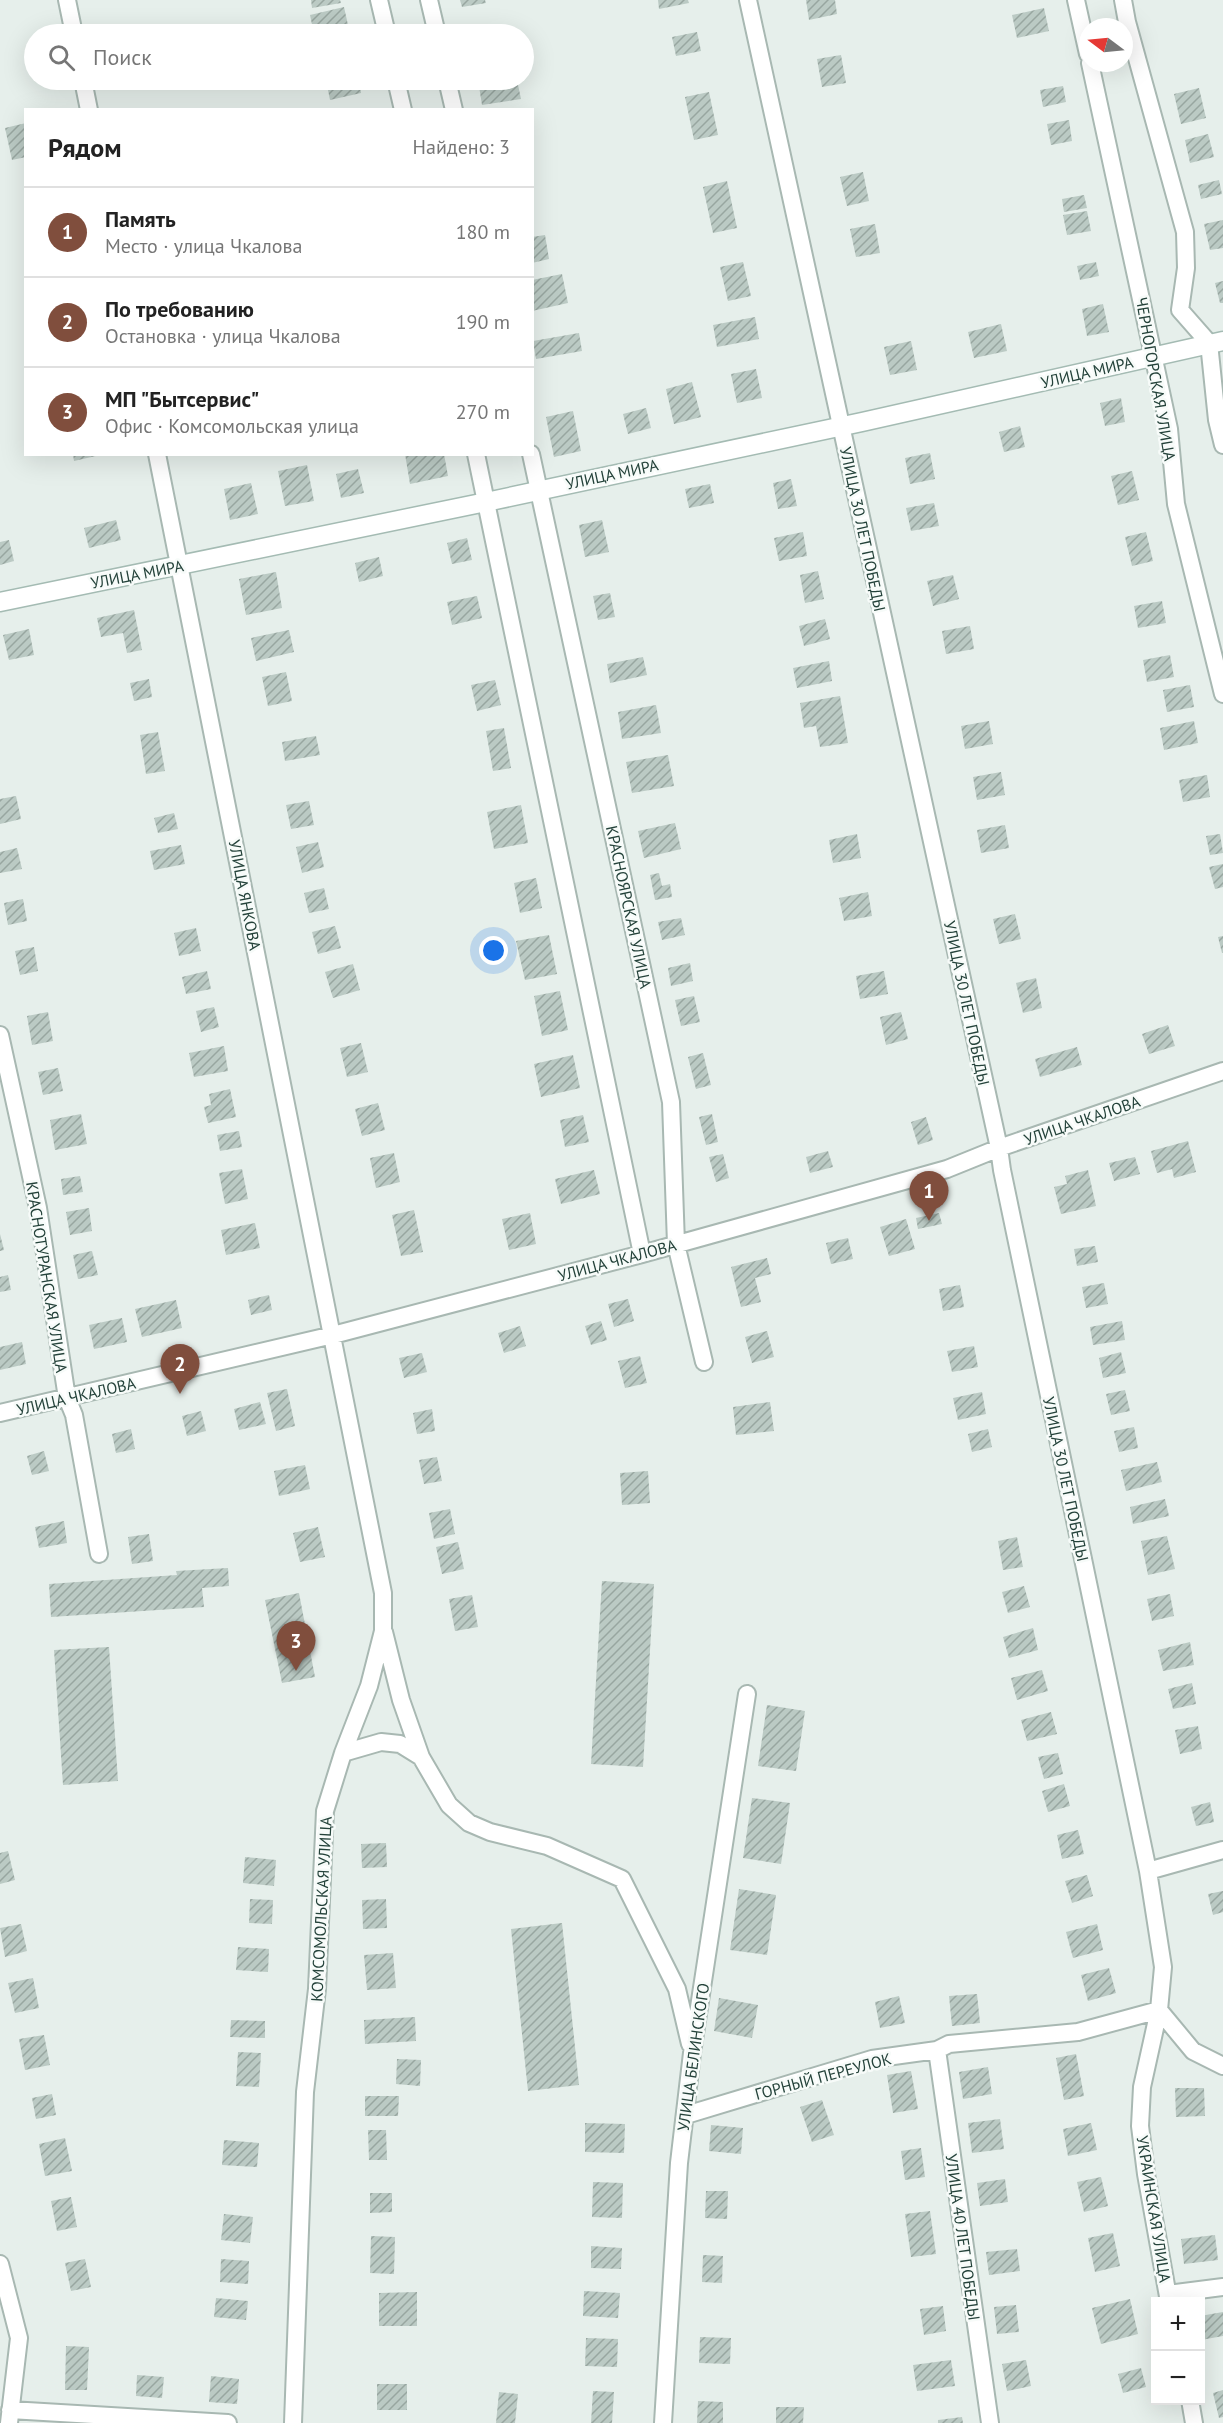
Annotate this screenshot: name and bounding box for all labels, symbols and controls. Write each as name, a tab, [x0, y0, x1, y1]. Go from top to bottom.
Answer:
north arrow	[1079, 18, 1133, 72]
search box	[24, 24, 534, 90]
icon: search	[45, 41, 78, 74]
text: Поиск	[93, 43, 152, 71]
text: Рядом	[48, 131, 122, 164]
text: Найдено: 3	[413, 134, 510, 160]
text: Память	[105, 205, 176, 233]
text: 1	[62, 219, 73, 245]
text: 180 m	[456, 219, 510, 245]
text: Место · улица Чкалова	[105, 233, 302, 259]
text: По требованию	[105, 295, 254, 323]
street label: ЧЕРНОГОРСКАЯ УЛИЦА	[1132, 296, 1180, 463]
text: 2	[62, 309, 73, 335]
text: 190 m	[456, 309, 510, 335]
text: Остановка · улица Чкалова	[105, 323, 341, 349]
street label: УЛИЦА МИРА	[1039, 352, 1136, 392]
text: МП "Бытсервис"	[105, 385, 259, 413]
text: 3	[62, 399, 73, 425]
text: 270 m	[456, 399, 510, 425]
text: Офис · Комсомольская улица	[105, 413, 359, 439]
street label: УЛИЦА 30 ЛЕТ ПОБЕДЫ	[836, 445, 890, 613]
street label: УЛИЦА МИРА	[564, 454, 661, 494]
street label: УЛИЦА МИРА	[89, 555, 186, 593]
street label: КРАСНОЯРСКАЯ УЛИЦА	[602, 824, 656, 991]
street label: УЛИЦА ЯНКОВА	[224, 838, 266, 953]
street label: УЛИЦА 30 ЛЕТ ПОБЕДЫ	[940, 919, 994, 1087]
your location	[479, 936, 508, 965]
street label: УЛИЦА ЧКАЛОВА	[1021, 1091, 1143, 1149]
pin: 1	[910, 1172, 948, 1221]
street label: КРАСНОТУРАНСКАЯ УЛИЦА	[22, 1180, 72, 1375]
street label: УЛИЦА ЧКАЛОВА	[556, 1234, 679, 1285]
pin: 2	[160, 1344, 200, 1394]
street label: УЛИЦА ЧКАЛОВА	[15, 1372, 138, 1419]
street label: УЛИЦА 30 ЛЕТ ПОБЕДЫ	[1039, 1395, 1093, 1563]
pin: 3	[276, 1622, 316, 1671]
street label: КОМСОМОЛЬСКАЯ УЛИЦА	[306, 1815, 336, 2002]
street label: УЛИЦА БЕЛИНСКОГО	[673, 1982, 713, 2132]
street label: ГОРНЫЙ ПЕРЕУЛОК	[753, 2048, 894, 2104]
street label: УКРАИНСКАЯ УЛИЦА	[1133, 2134, 1176, 2284]
street label: УЛИЦА 40 ЛЕТ ПОБЕДЫ	[941, 2153, 985, 2321]
map controls	[1151, 2297, 1205, 2405]
button: +	[1151, 2297, 1205, 2351]
button: −	[1151, 2351, 1205, 2405]

